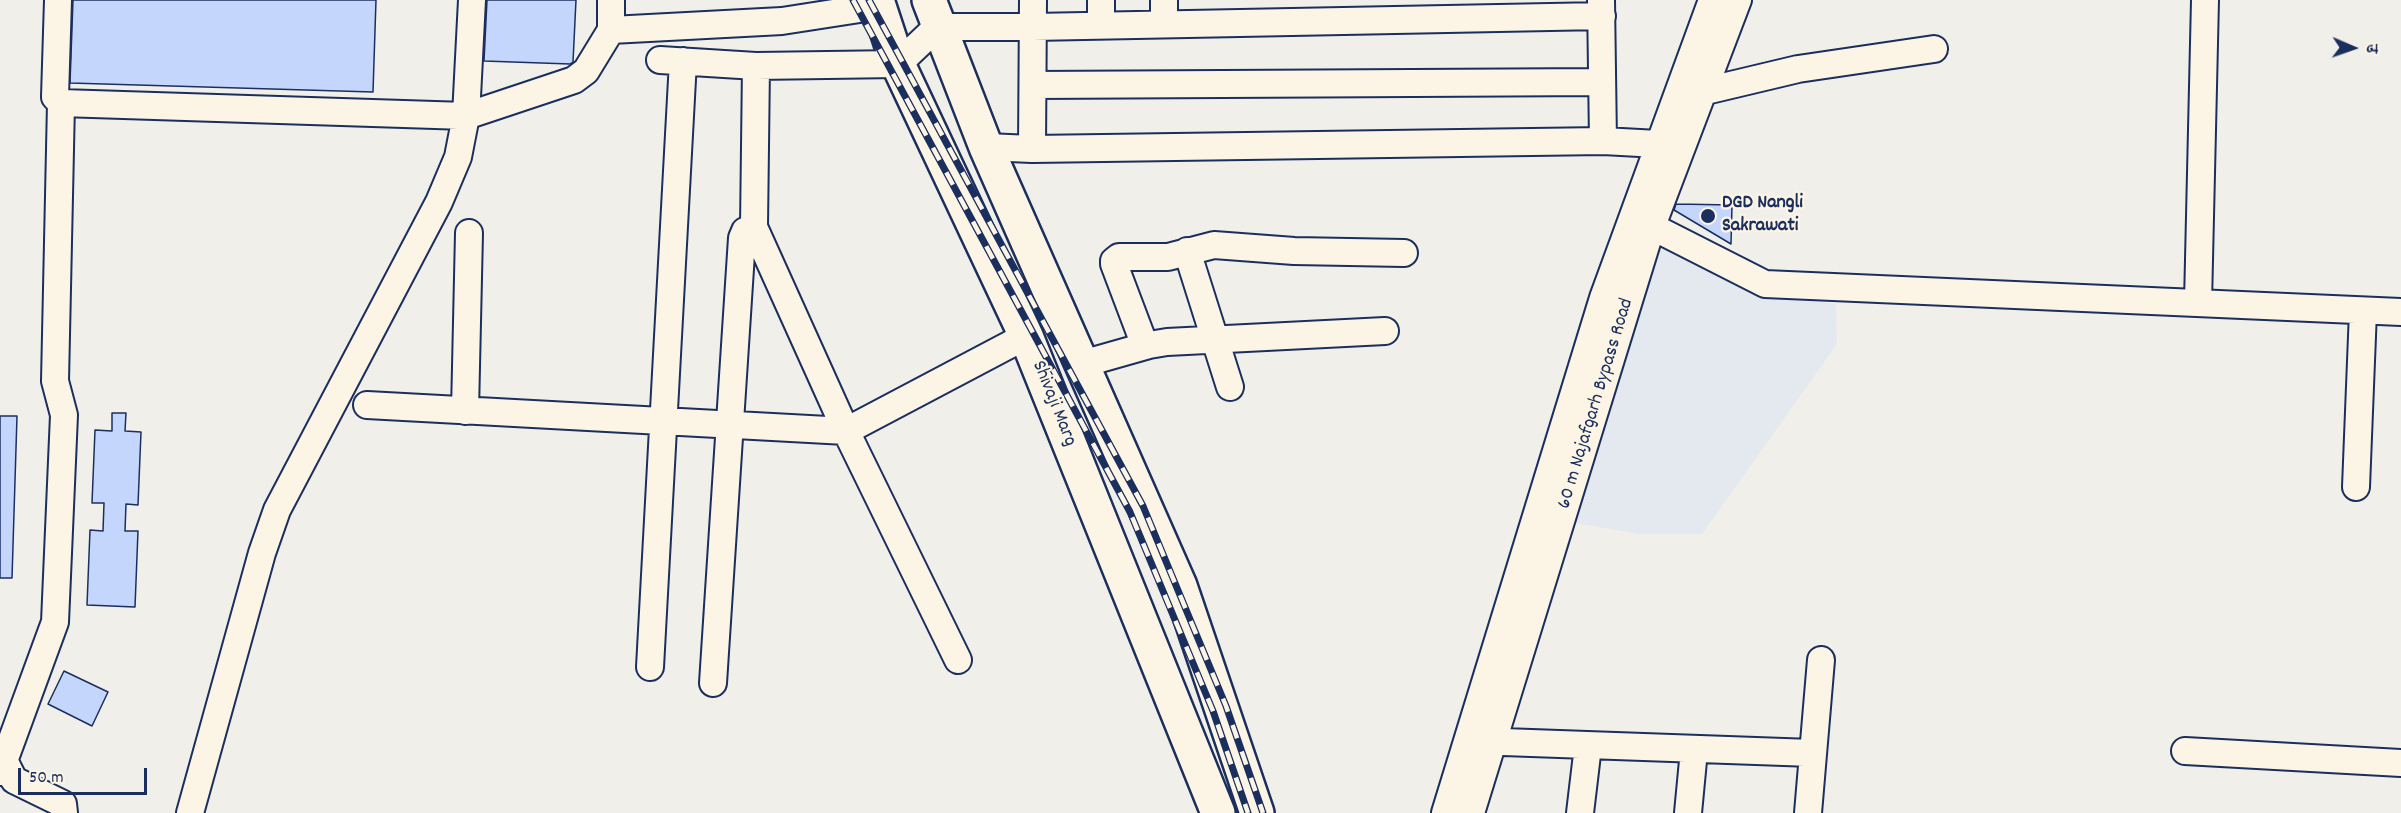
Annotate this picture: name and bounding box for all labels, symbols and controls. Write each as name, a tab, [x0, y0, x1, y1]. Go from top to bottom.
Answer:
north arrow	[2323, 18, 2383, 78]
text: उ	[2360, 44, 2383, 54]
place label: DGD Nangli Sakrawati	[1722, 192, 1803, 239]
marker: DGD Nangli Sakrawati	[1699, 207, 1717, 225]
street label: 60 m Najafgarh Bypass Road	[1554, 296, 1640, 512]
street label: Shivaji Marg	[1025, 358, 1081, 450]
scale bar	[21, 756, 150, 794]
text: 50 m	[29, 766, 64, 791]

